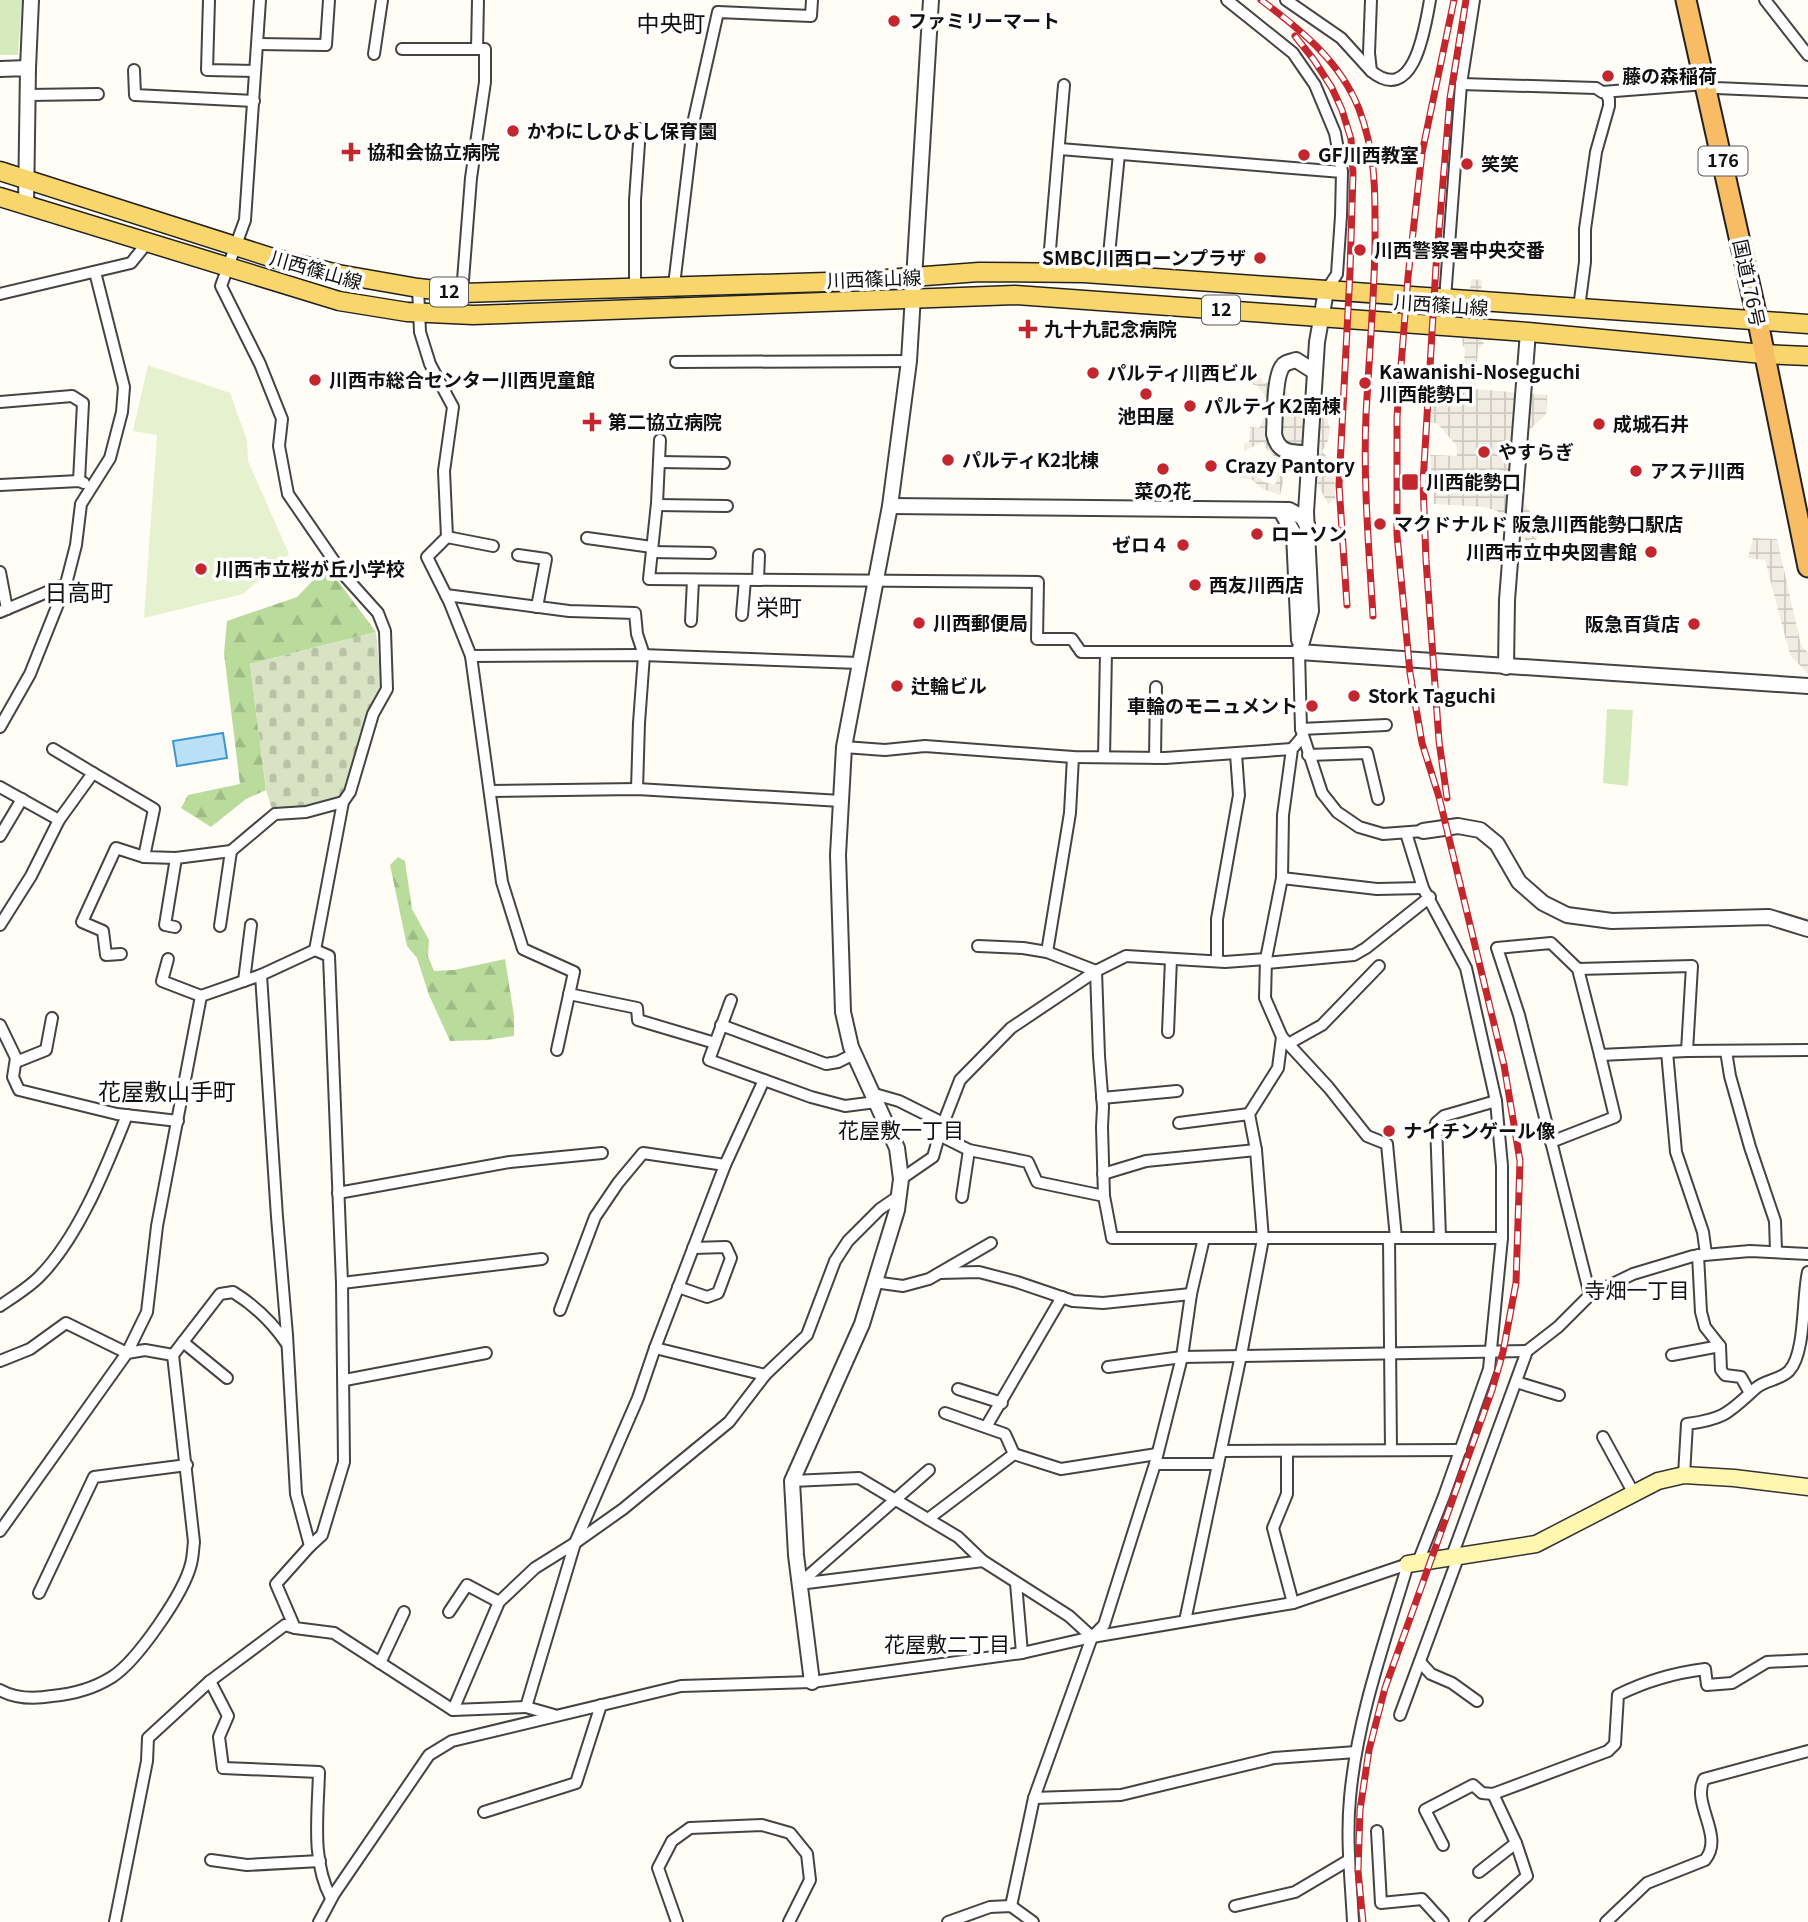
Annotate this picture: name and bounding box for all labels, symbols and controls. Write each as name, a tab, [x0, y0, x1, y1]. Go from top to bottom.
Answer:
district label: 中央町	[637, 5, 706, 39]
place label: ファミリーマート	[908, 6, 1060, 33]
marker: ファミリーマート	[886, 13, 902, 29]
place label: 藤の森稲荷	[1622, 61, 1717, 88]
marker: 藤の森稲荷	[1600, 68, 1616, 84]
place label: かわにしひよし保育園	[527, 116, 717, 143]
marker: かわにしひよし保育園	[505, 123, 521, 139]
place label: 協和会協立病院	[367, 137, 500, 164]
place label: GF川西教室	[1318, 140, 1419, 167]
marker: 協和会協立病院	[341, 142, 361, 162]
road number: 176	[1698, 146, 1748, 176]
marker: GF川西教室	[1296, 147, 1312, 163]
place label: 笑笑	[1481, 149, 1519, 176]
marker: 笑笑	[1459, 156, 1475, 172]
place label: 川西警察署中央交番	[1374, 235, 1545, 262]
street label: 国道176号	[1728, 237, 1773, 329]
street label: 川西篠山線	[267, 242, 366, 295]
marker: 川西警察署中央交番	[1352, 242, 1368, 258]
place label: SMBC川西ローンプラザ	[1042, 243, 1246, 270]
marker: SMBC川西ローンプラザ	[1252, 250, 1268, 266]
street label: 川西篠山線	[826, 262, 922, 293]
road number: 12	[430, 278, 468, 306]
street label: 川西篠山線	[1393, 287, 1489, 320]
road number: 12	[1202, 296, 1240, 324]
place label: 九十九記念病院	[1044, 314, 1177, 341]
marker: 九十九記念病院	[1018, 319, 1038, 339]
place label: Kawanishi-Noseguchi 川西能勢口	[1379, 357, 1580, 406]
place label: パルティ川西ビル	[1107, 358, 1258, 385]
place label: 川西市総合センター川西児童館	[329, 365, 595, 392]
marker: パルティ川西ビル	[1085, 365, 1101, 381]
marker: 川西市総合センター川西児童館	[307, 372, 323, 388]
marker: Kawanishi-Noseguchi 川西能勢口	[1357, 375, 1373, 391]
marker: 池田屋	[1138, 386, 1154, 402]
place label: パルティK2南棟	[1204, 391, 1341, 418]
marker: パルティK2南棟	[1182, 398, 1198, 414]
place label: 池田屋	[1117, 401, 1175, 428]
place label: 第二協立病院	[608, 407, 722, 434]
place label: 成城石井	[1613, 409, 1689, 436]
marker: 第二協立病院	[582, 412, 602, 432]
marker: 成城石井	[1591, 416, 1607, 432]
place label: やすらぎ	[1498, 437, 1574, 464]
marker: やすらぎ	[1476, 444, 1492, 460]
place label: パルティK2北棟	[962, 445, 1099, 472]
place label: Crazy Pantory	[1225, 451, 1355, 478]
marker: パルティK2北棟	[940, 452, 956, 468]
place label: アステ川西	[1650, 456, 1745, 483]
marker: Crazy Pantory	[1203, 458, 1219, 474]
marker: 菜の花	[1155, 461, 1171, 477]
marker: アステ川西	[1628, 463, 1644, 479]
place label: 川西能勢口	[1426, 467, 1521, 494]
marker: 川西能勢口	[1400, 472, 1420, 492]
place label: 菜の花	[1134, 476, 1192, 503]
place label: マクドナルド 阪急川西能勢口駅店	[1394, 509, 1683, 536]
marker: マクドナルド 阪急川西能勢口駅店	[1372, 516, 1388, 532]
place label: ローソン	[1271, 519, 1347, 546]
marker: ローソン	[1249, 526, 1265, 542]
place label: ゼロ４	[1112, 530, 1169, 557]
marker: ゼロ４	[1175, 537, 1191, 553]
place label: 川西市立中央図書館	[1466, 537, 1637, 564]
marker: 川西市立中央図書館	[1643, 544, 1659, 560]
place label: 川西市立桜が丘小学校	[215, 554, 405, 581]
marker: 川西市立桜が丘小学校	[193, 561, 209, 577]
place label: 西友川西店	[1209, 570, 1304, 597]
district label: 日高町	[45, 574, 114, 608]
marker: 西友川西店	[1187, 577, 1203, 593]
district label: 栄町	[756, 589, 802, 623]
place label: 川西郵便局	[933, 608, 1028, 635]
place label: 阪急百貨店	[1585, 609, 1680, 636]
marker: 川西郵便局	[911, 615, 927, 631]
marker: 阪急百貨店	[1686, 616, 1702, 632]
place label: 辻輪ビル	[911, 671, 987, 698]
marker: 辻輪ビル	[889, 678, 905, 694]
place label: Stork Taguchi	[1368, 681, 1496, 708]
marker: Stork Taguchi	[1346, 688, 1362, 704]
place label: 車輪のモニュメント	[1127, 691, 1298, 718]
marker: 車輪のモニュメント	[1304, 698, 1320, 714]
district label: 花屋敷山手町	[98, 1073, 236, 1107]
district label: 花屋敷一丁目	[838, 1114, 964, 1144]
place label: ナイチンゲール像	[1403, 1116, 1555, 1143]
marker: ナイチンゲール像	[1381, 1123, 1397, 1139]
district label: 寺畑一丁目	[1585, 1274, 1690, 1304]
district label: 花屋敷二丁目	[884, 1628, 1010, 1658]

